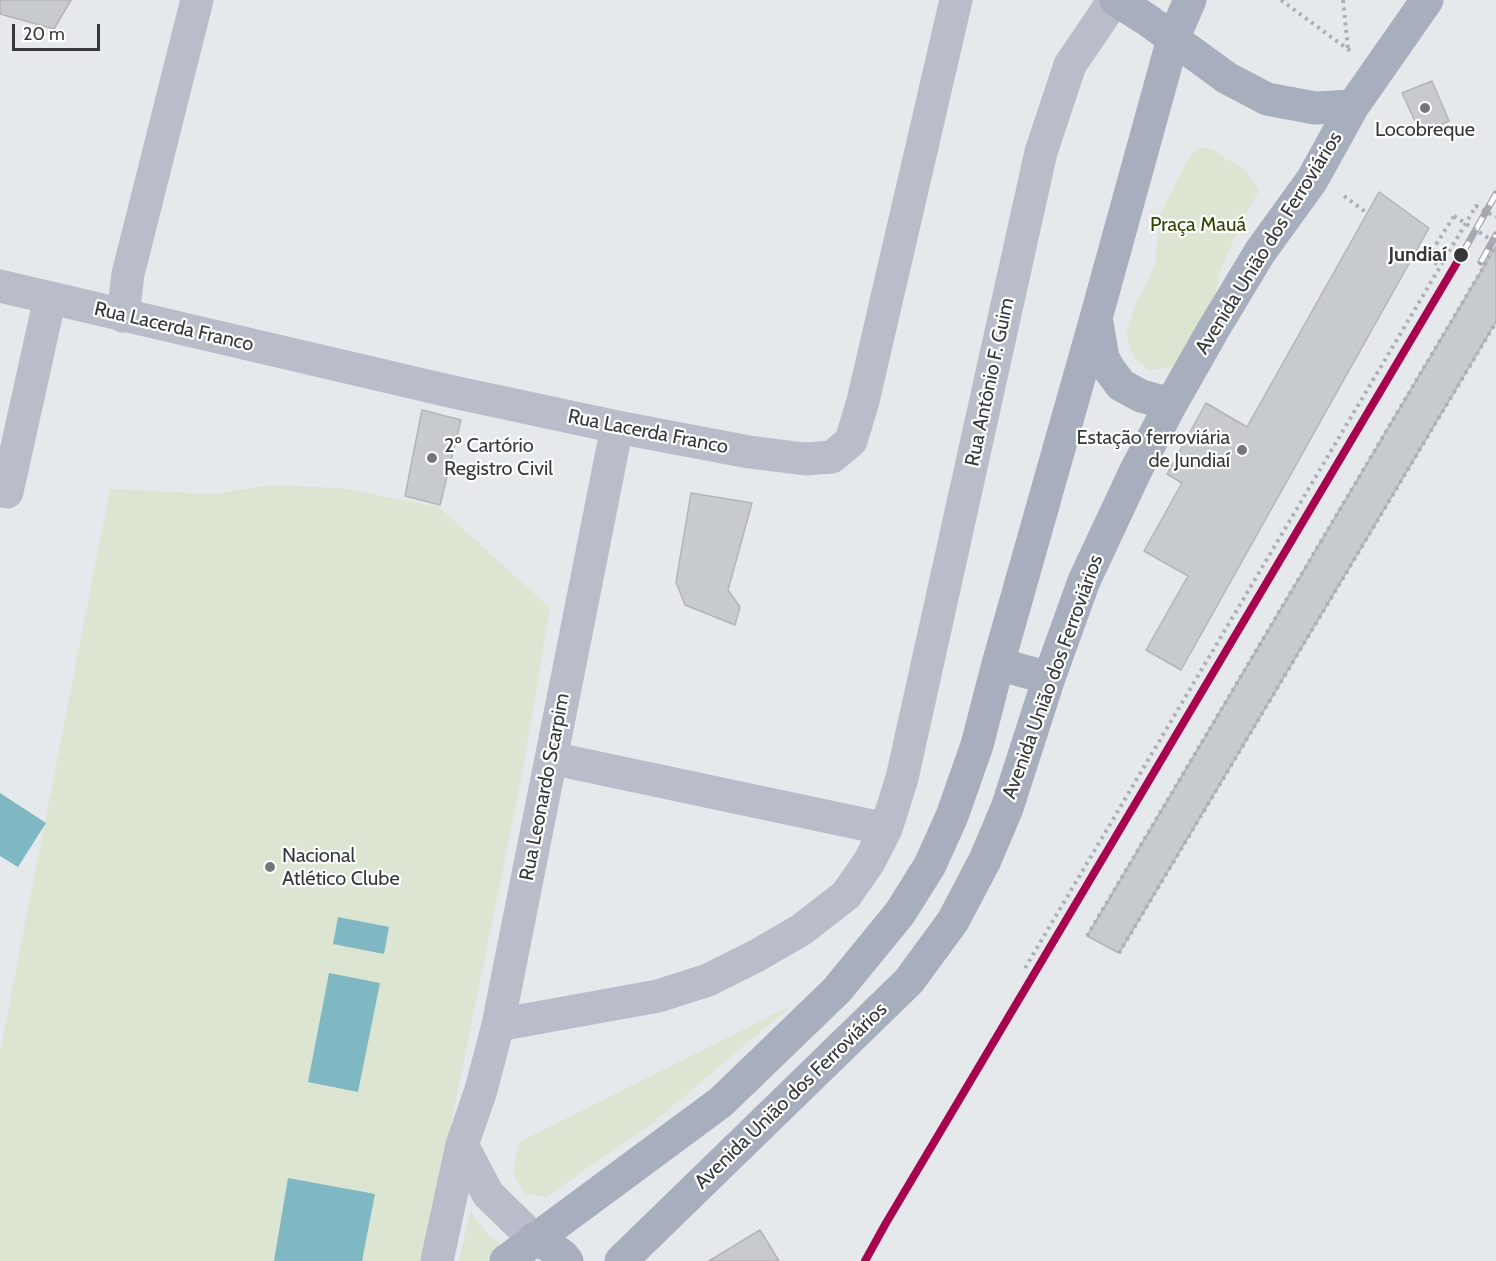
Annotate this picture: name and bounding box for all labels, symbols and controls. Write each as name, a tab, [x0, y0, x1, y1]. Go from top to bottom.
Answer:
scale bar	[15, 12, 104, 50]
text: 20 m	[23, 23, 65, 45]
marker: Locobreque	[1418, 101, 1432, 115]
place label: Locobreque	[1375, 118, 1475, 142]
street label: Avenida União dos Ferroviários	[1190, 127, 1348, 359]
park label: Praça Mauá	[1150, 213, 1246, 237]
place label: Jundiaí	[1389, 243, 1447, 267]
marker: Jundiaí	[1452, 246, 1470, 264]
street label: Rua Antônio F. Guim	[960, 296, 1020, 468]
street label: Rua Lacerda Franco	[92, 297, 256, 357]
street label: Rua Lacerda Franco	[566, 405, 730, 459]
place label: Estação ferroviária de Jundiaí	[1077, 426, 1230, 473]
place label: 2º Cartório Registro Civil	[444, 434, 553, 481]
marker: Estação ferroviária de Jundiaí	[1235, 443, 1249, 457]
marker: 2º Cartório Registro Civil	[425, 451, 439, 465]
street label: Avenida União dos Ferroviários	[998, 552, 1108, 802]
street label: Rua Leonardo Scarpim	[515, 691, 575, 883]
place label: Nacional Atlético Clube	[282, 844, 400, 891]
marker: Nacional Atlético Clube	[263, 860, 277, 874]
street label: Avenida União dos Ferroviários	[690, 998, 892, 1194]

